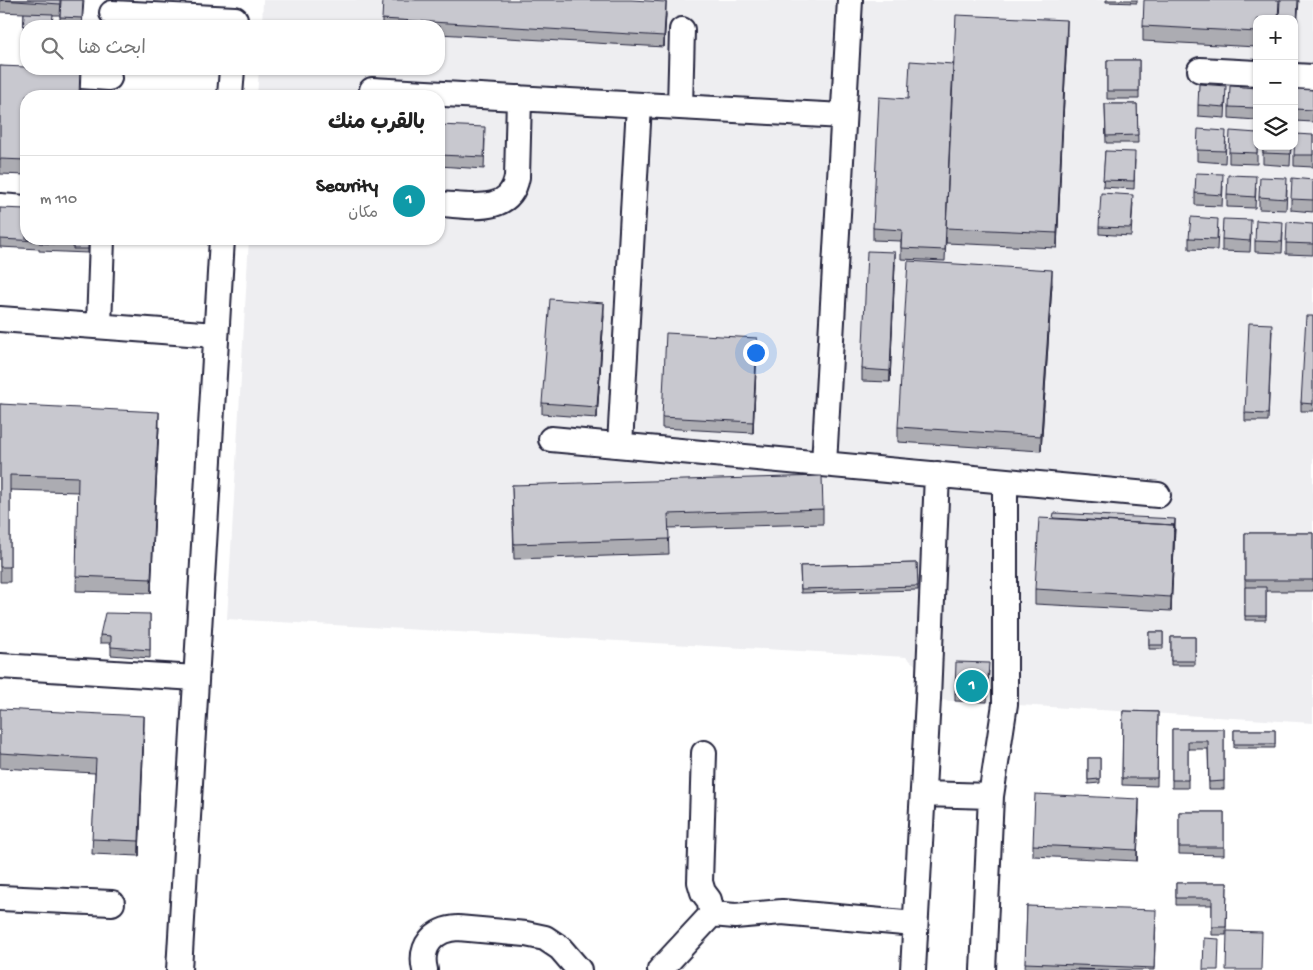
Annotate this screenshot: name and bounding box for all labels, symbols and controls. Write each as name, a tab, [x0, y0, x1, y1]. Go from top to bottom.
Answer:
map controls	[1253, 15, 1298, 150]
button: +	[1253, 15, 1298, 60]
search box	[20, 20, 445, 75]
icon: search	[38, 34, 66, 62]
text: ابحث هنا	[78, 38, 146, 61]
button: −	[1253, 60, 1298, 105]
button: layers	[1253, 105, 1298, 150]
text: بالقرب منك	[328, 112, 425, 137]
text: Security	[316, 176, 378, 199]
text: 110 m	[40, 191, 77, 210]
text: 1	[406, 191, 412, 210]
text: مكان	[348, 205, 378, 224]
your location	[743, 340, 769, 366]
pin: 1	[956, 667, 988, 705]

